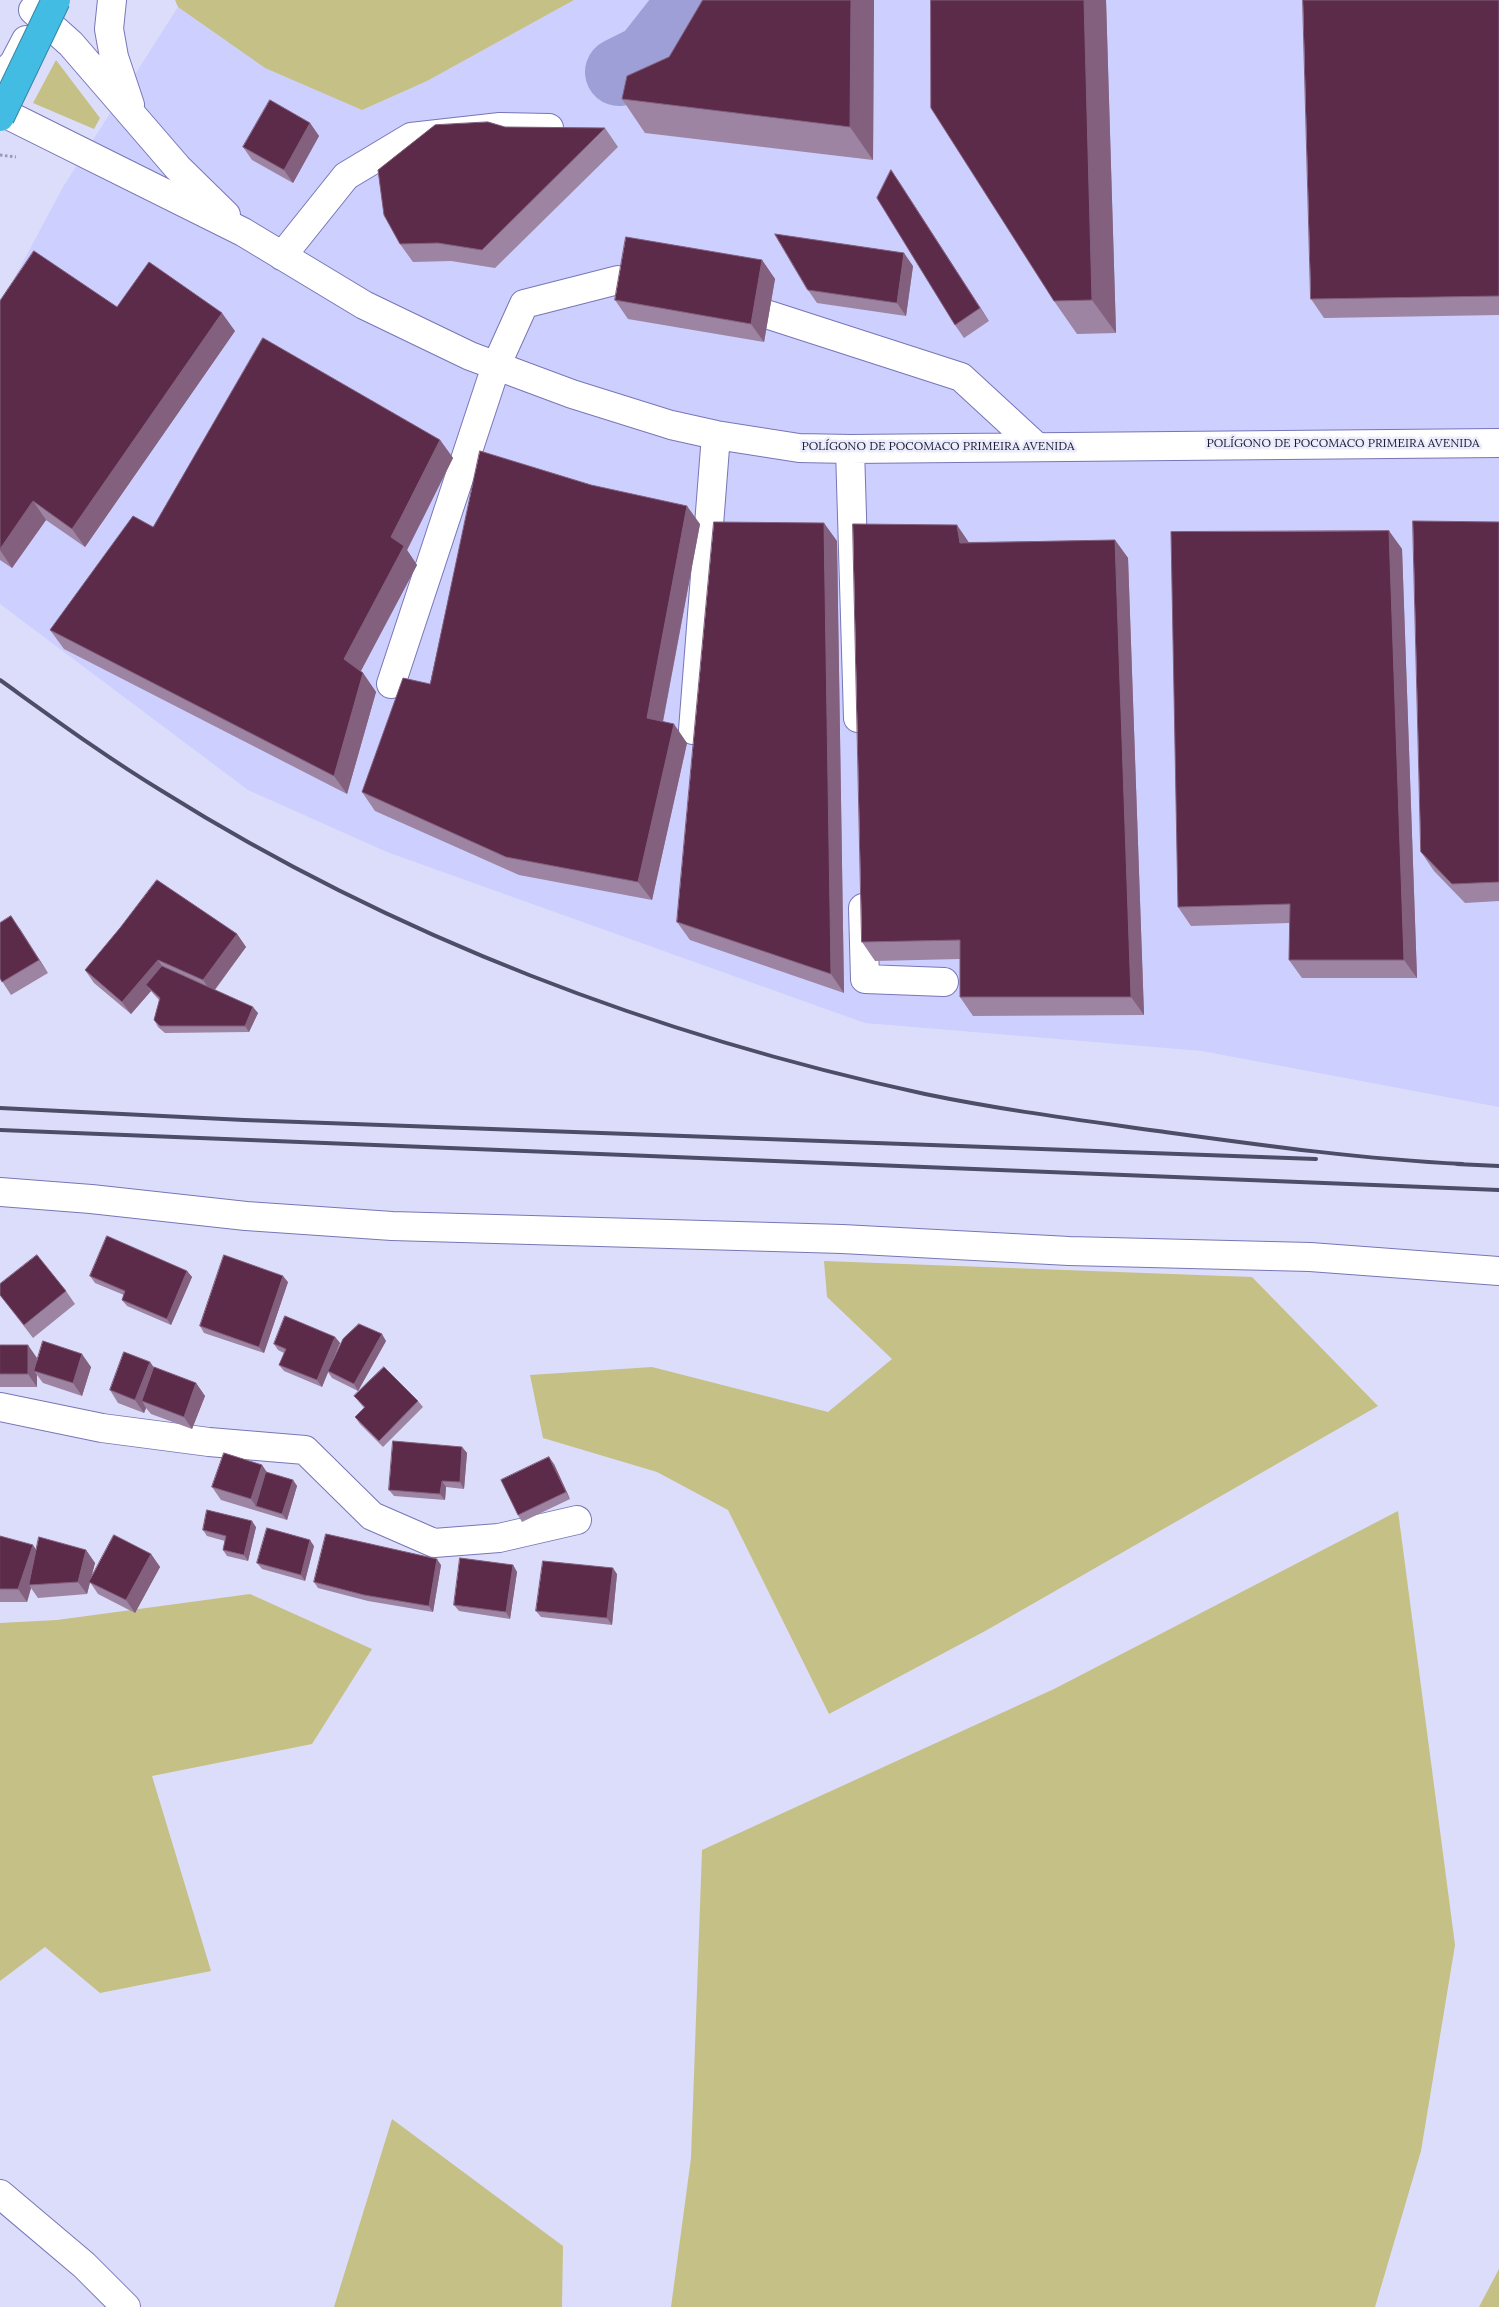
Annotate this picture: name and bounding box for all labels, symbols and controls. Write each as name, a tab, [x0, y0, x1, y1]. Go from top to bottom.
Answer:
street label: POLÍGONO DE POCOMACO PRIMEIRA AVENIDA	[1206, 437, 1480, 451]
street label: POLÍGONO DE POCOMACO PRIMEIRA AVENIDA	[801, 440, 1075, 454]

